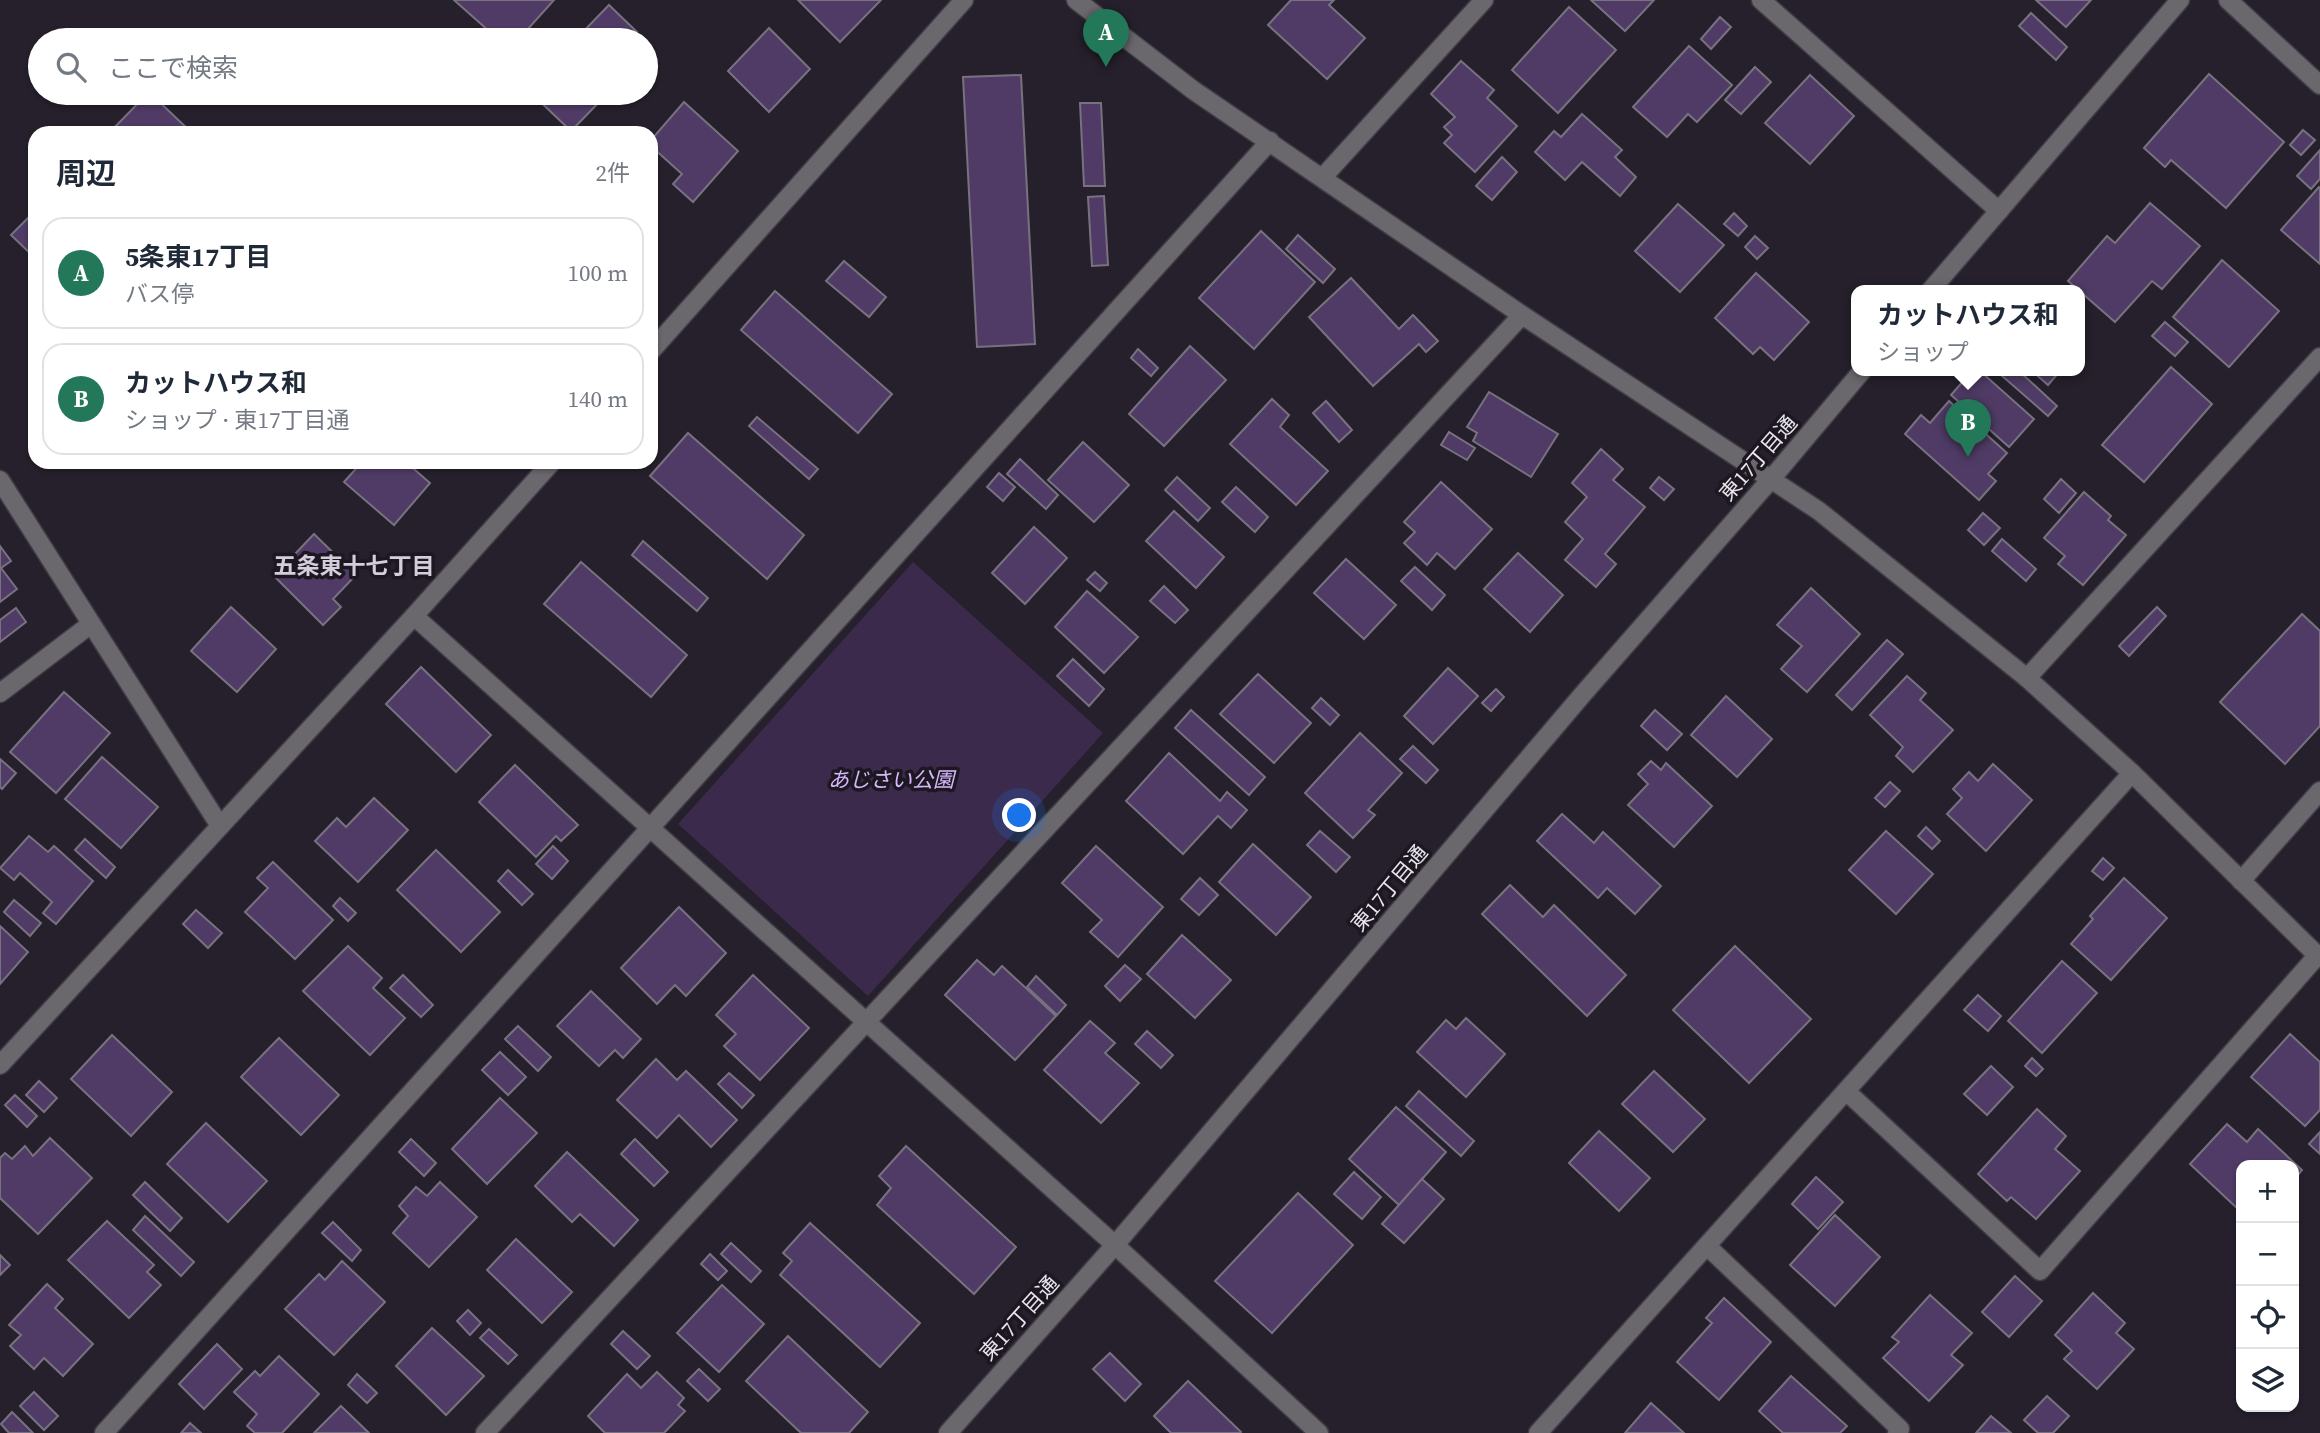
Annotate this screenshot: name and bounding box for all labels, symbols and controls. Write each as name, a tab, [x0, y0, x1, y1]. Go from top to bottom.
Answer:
pin: A	[1083, 9, 1129, 67]
search box	[28, 28, 658, 105]
icon: search	[52, 48, 90, 86]
text: ここで検索	[108, 50, 238, 86]
text: 周辺	[56, 153, 116, 194]
text: 2件	[596, 157, 630, 189]
text: 5条東17丁目	[125, 239, 271, 275]
text: A	[73, 257, 89, 289]
text: 100 m	[567, 257, 628, 289]
text: バス停	[125, 278, 194, 310]
popup	[1851, 285, 2085, 376]
text: カットハウス和	[1877, 297, 2059, 333]
text: ショップ	[1877, 336, 1969, 368]
text: カットハウス和	[125, 365, 307, 401]
text: B	[74, 383, 88, 415]
text: 140 m	[567, 383, 628, 415]
pin: B	[1945, 399, 1991, 457]
text: ショップ · 東17丁目通	[125, 404, 350, 436]
street label: 東17丁目通	[1713, 409, 1803, 507]
district label: 五条東十七丁目	[274, 550, 435, 582]
park label: あじさい公園	[828, 765, 957, 794]
your location	[1002, 798, 1036, 832]
street label: 東17丁目通	[1344, 838, 1434, 938]
map controls	[2236, 1160, 2299, 1412]
button: +	[2236, 1160, 2299, 1223]
button: −	[2236, 1223, 2299, 1286]
street label: 東17丁目通	[973, 1269, 1065, 1367]
button: locate	[2236, 1286, 2299, 1349]
button: layers	[2236, 1349, 2299, 1412]

